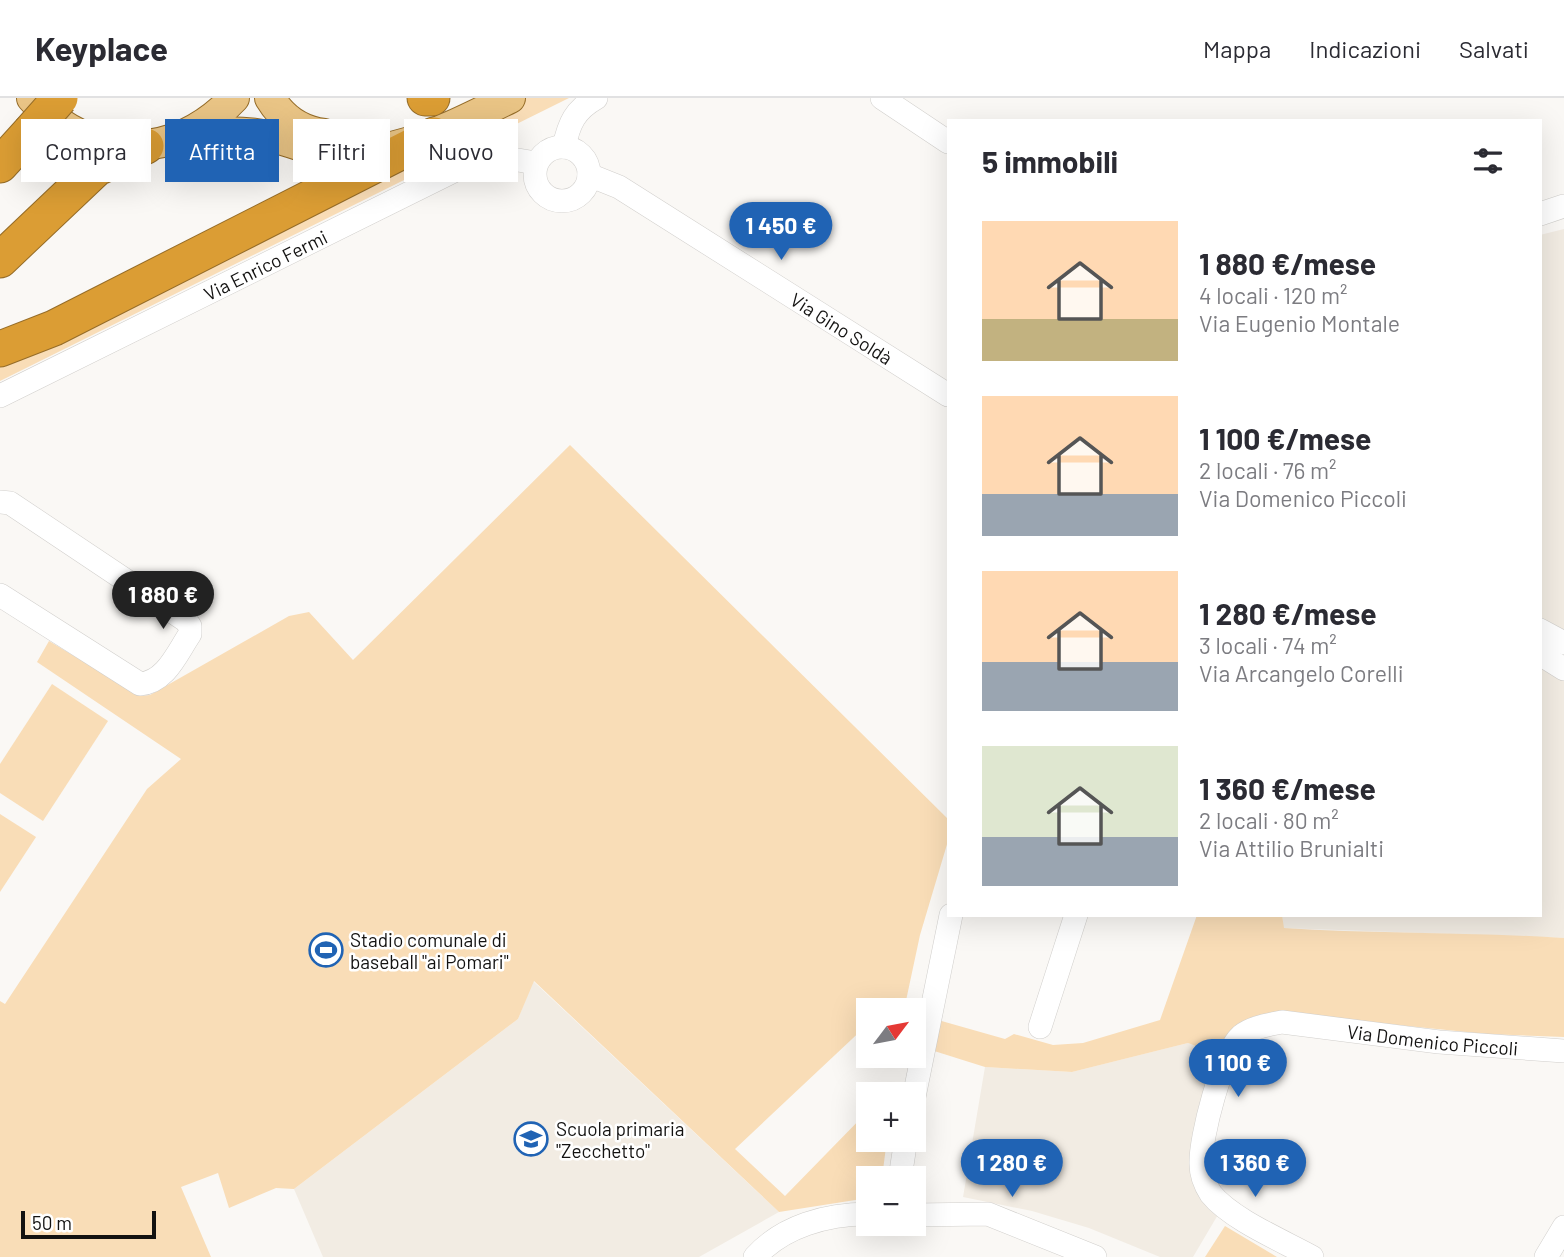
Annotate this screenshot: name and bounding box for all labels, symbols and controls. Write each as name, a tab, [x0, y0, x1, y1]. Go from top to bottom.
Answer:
text: Keyplace	[35, 28, 168, 68]
text: Mappa	[1203, 34, 1271, 63]
text: Indicazioni	[1309, 34, 1421, 63]
text: Salvati	[1459, 34, 1529, 63]
chip: Compra	[21, 119, 151, 182]
chip: Affitta	[165, 119, 279, 182]
chip: Filtri	[293, 119, 390, 182]
chip: Nuovo	[404, 119, 518, 182]
icon: filters	[1469, 142, 1507, 180]
text: 5 immobili	[982, 143, 1118, 179]
pin: 1 450 €	[716, 202, 846, 262]
text: 1 450 €	[745, 211, 817, 239]
street label: Via Enrico Fermi	[200, 224, 331, 305]
text: 1 880 €/mese	[1199, 245, 1376, 281]
icon: home	[1038, 249, 1122, 333]
text: 4 locali · 120 m²	[1199, 281, 1348, 309]
street label: Via Gino Soldà	[787, 287, 897, 369]
text: Via Eugenio Montale	[1199, 309, 1400, 337]
text: 1 100 €/mese	[1199, 420, 1371, 456]
icon: home	[1038, 424, 1122, 508]
text: 2 locali · 76 m²	[1199, 456, 1337, 484]
text: Via Domenico Piccoli	[1199, 484, 1407, 512]
pin: 1 880 €	[98, 572, 228, 631]
text: 1 880 €	[128, 580, 198, 608]
text: 1 280 €/mese	[1199, 595, 1377, 631]
icon: home	[1038, 599, 1122, 683]
text: 3 locali · 74 m²	[1199, 631, 1337, 659]
text: Via Arcangelo Corelli	[1199, 659, 1404, 687]
text: 1 360 €/mese	[1199, 770, 1376, 806]
icon: home	[1038, 774, 1122, 858]
text: 2 locali · 80 m²	[1199, 806, 1339, 834]
text: Via Attilio Brunialti	[1199, 834, 1384, 862]
place label: Stadio comunale di baseball "ai Pomari"	[350, 928, 509, 973]
sports icon: Stadio comunale di baseball "ai Pomari"	[307, 931, 345, 969]
north arrow	[856, 998, 926, 1068]
map controls	[856, 998, 926, 1236]
street label: Via Domenico Piccoli	[1346, 1019, 1519, 1059]
pin: 1 100 €	[1173, 1040, 1303, 1099]
text: 1 100 €	[1205, 1048, 1271, 1076]
button: +	[856, 1082, 926, 1152]
place label: Scuola primaria "Zecchetto"	[556, 1117, 685, 1162]
school or university icon: Scuola primaria "Zecchetto"	[512, 1120, 550, 1158]
pin: 1 280 €	[947, 1140, 1077, 1199]
pin: 1 360 €	[1190, 1140, 1320, 1199]
text: 1 280 €	[977, 1148, 1047, 1176]
text: 1 360 €	[1220, 1148, 1290, 1176]
button: −	[856, 1166, 926, 1236]
scale bar	[21, 1208, 156, 1240]
text: 50 m	[32, 1211, 72, 1234]

